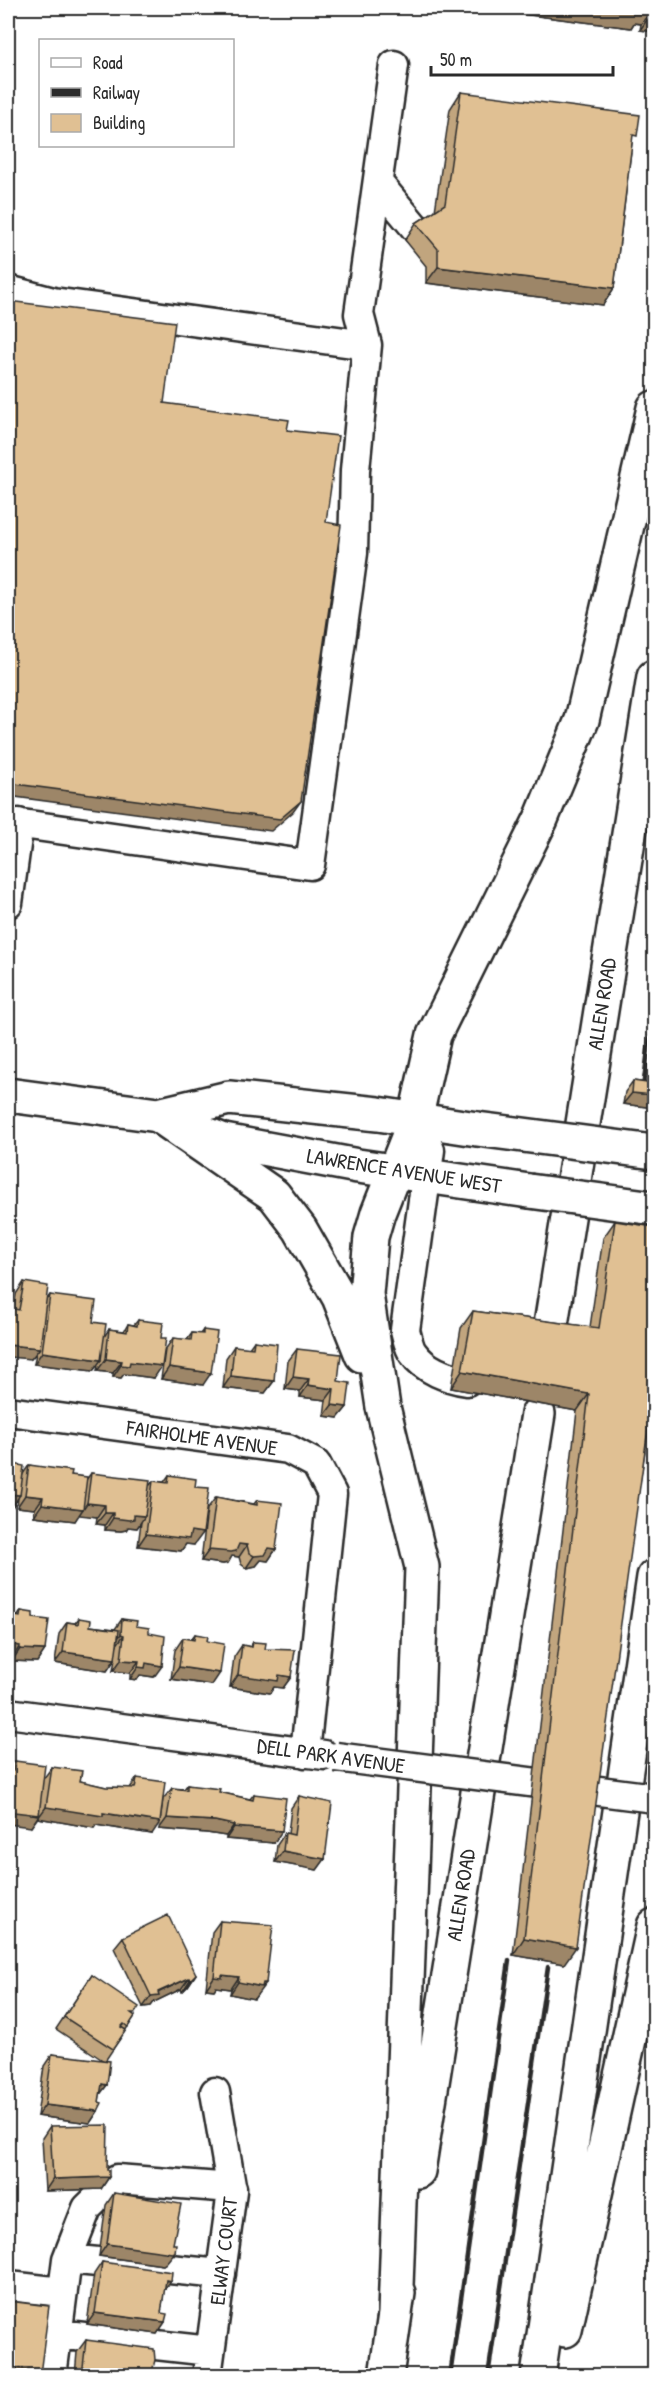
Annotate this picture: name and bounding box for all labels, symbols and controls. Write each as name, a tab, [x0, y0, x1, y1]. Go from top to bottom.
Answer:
legend	[39, 39, 234, 147]
scale bar	[431, 39, 612, 77]
text: 50 m	[440, 47, 472, 72]
text: Road	[93, 50, 123, 75]
text: Railway	[93, 80, 140, 105]
text: Building	[93, 110, 145, 135]
street label: ALLEN ROAD	[580, 956, 623, 1052]
street label: LAWRENCE AVENUE WEST	[305, 1141, 505, 1200]
street label: FAIRHOLME AVENUE	[124, 1412, 279, 1462]
street label: DELL PARK AVENUE	[255, 1731, 407, 1780]
street label: ALLEN ROAD	[439, 1847, 482, 1943]
street label: ELWAY COURT	[203, 2194, 245, 2307]

